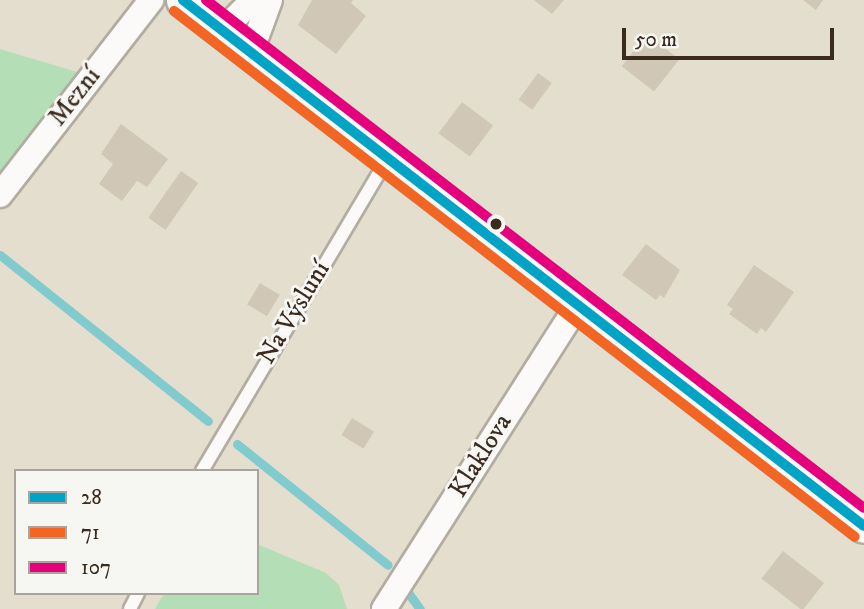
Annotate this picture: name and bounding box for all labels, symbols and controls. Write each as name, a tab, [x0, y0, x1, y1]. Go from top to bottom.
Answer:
scale bar	[626, 14, 838, 58]
text: 50 m	[635, 27, 677, 53]
street label: Mezní	[42, 62, 108, 132]
unlabelled marker	[489, 217, 503, 231]
street label: Na Výsluní	[251, 256, 337, 370]
street label: Klaklova	[443, 408, 519, 504]
legend	[14, 469, 259, 595]
text: 28	[81, 485, 102, 511]
text: 71	[81, 520, 100, 546]
text: 107	[81, 555, 111, 581]

